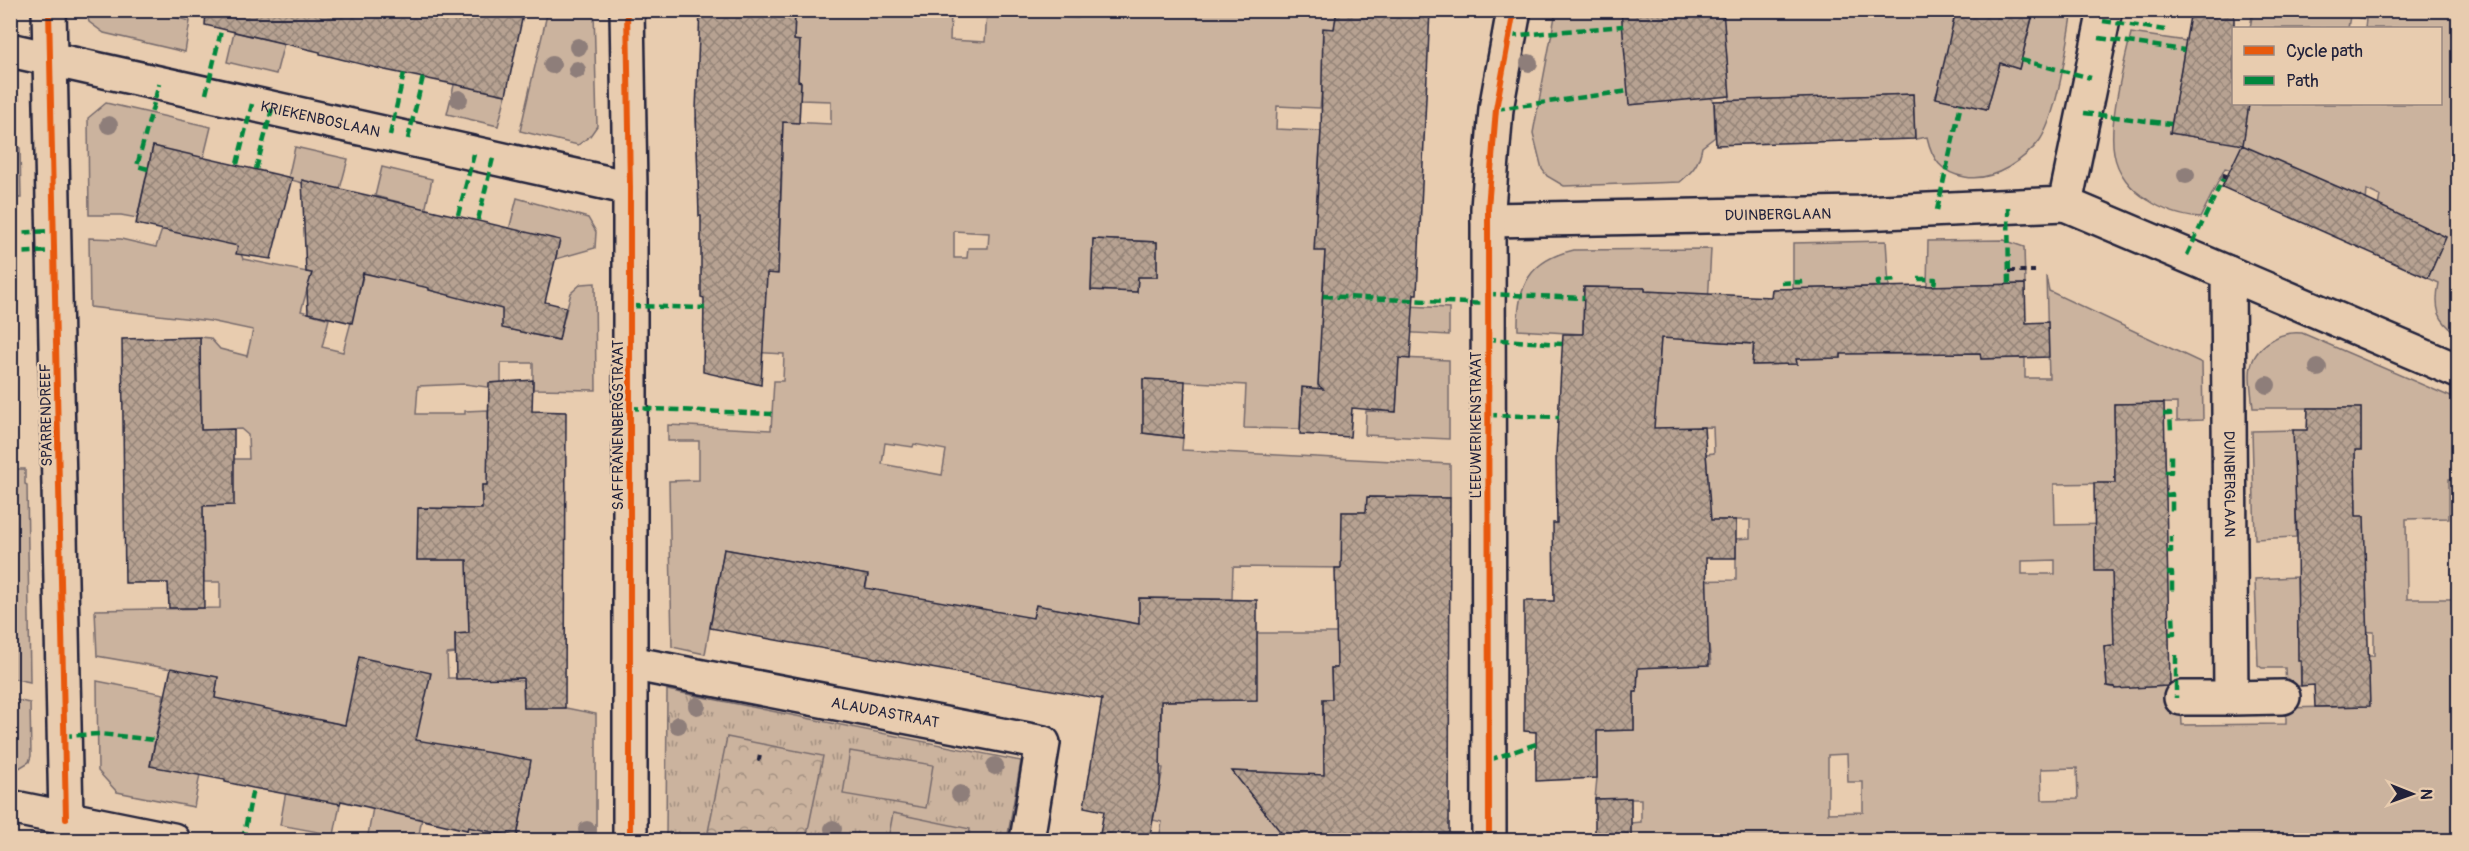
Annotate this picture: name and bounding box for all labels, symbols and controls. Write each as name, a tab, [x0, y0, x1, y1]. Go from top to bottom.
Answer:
legend	[2232, 27, 2442, 105]
text: Cycle path	[2286, 40, 2363, 63]
text: Path	[2286, 70, 2319, 93]
street label: KRIEKENBOSLAAN	[259, 97, 382, 142]
street label: DUINBERGLAAN	[1724, 205, 1832, 226]
street label: SAFFRANENBERGSTRAAT	[609, 340, 628, 510]
street label: LEEUWERIKENSTRAAT	[1467, 351, 1486, 499]
street label: SPARRENDREEF	[36, 363, 57, 467]
street label: DUINBERGLAAN	[2219, 431, 2239, 537]
street label: ALAUDASTRAAT	[830, 693, 941, 733]
north arrow	[2382, 764, 2442, 824]
text: N	[2416, 789, 2436, 800]

